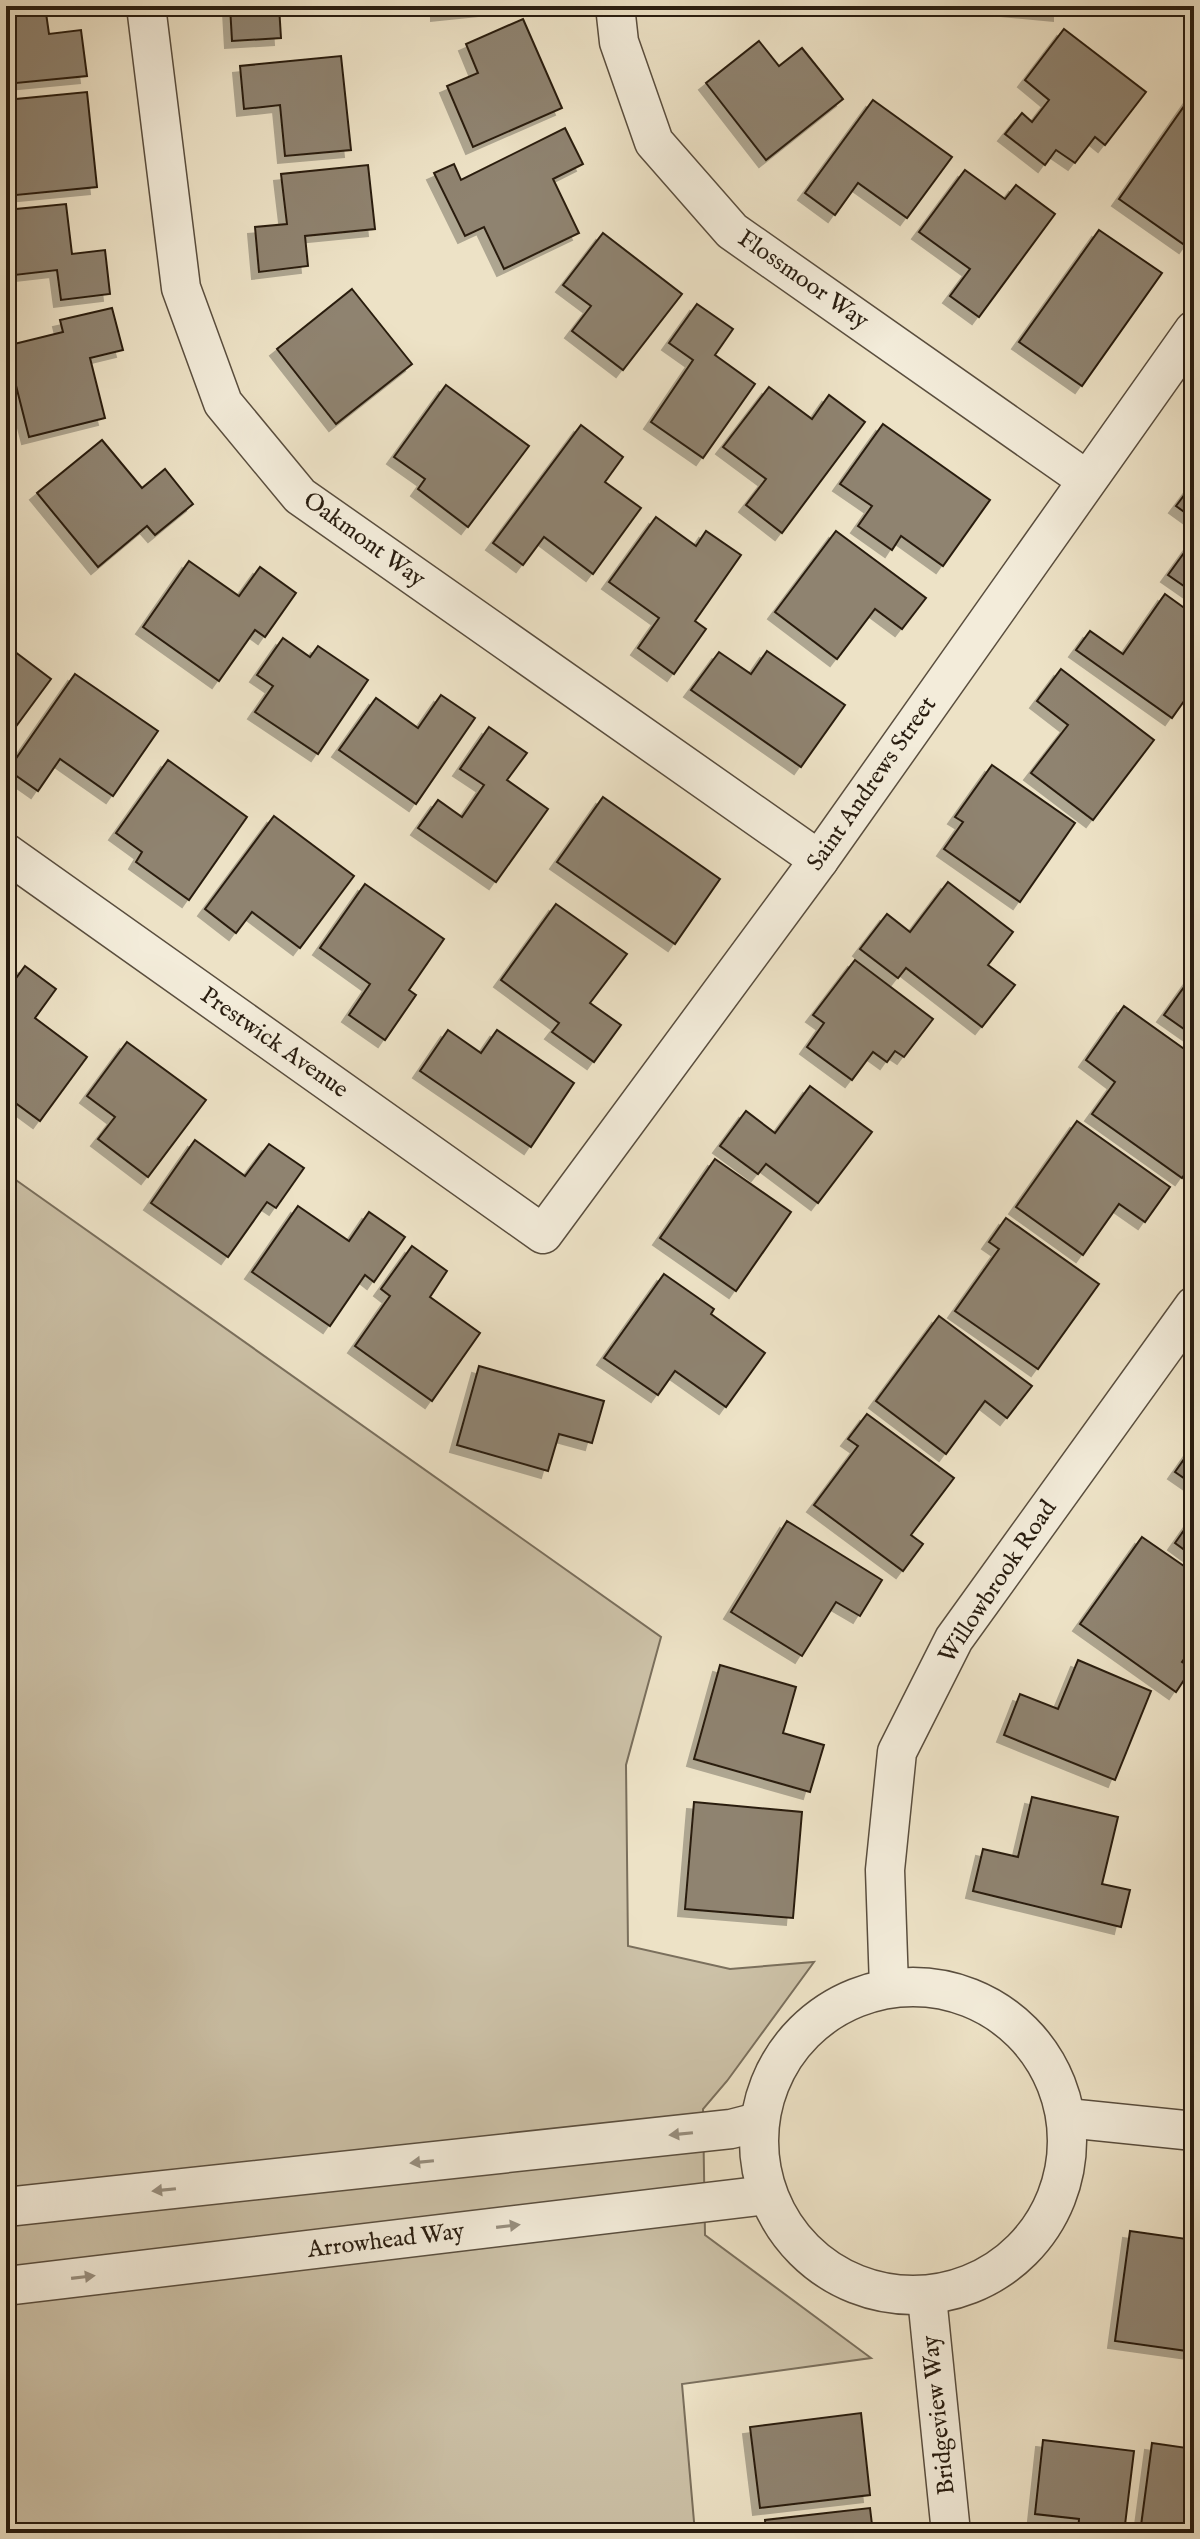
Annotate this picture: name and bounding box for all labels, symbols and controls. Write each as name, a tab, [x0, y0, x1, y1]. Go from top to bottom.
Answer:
street label: Flossmoor Way	[731, 223, 875, 337]
street label: Oakmont Way	[297, 485, 431, 595]
street label: Saint Andrews Street	[800, 691, 944, 877]
street label: Prestwick Avenue	[194, 980, 354, 1106]
street label: Willowbrook Road	[932, 1494, 1064, 1670]
one-way arrow	[668, 2128, 693, 2141]
one-way arrow	[409, 2156, 434, 2169]
one-way arrow	[151, 2183, 176, 2196]
street label: Arrowhead Way	[305, 2216, 466, 2266]
one-way arrow	[496, 2219, 521, 2232]
one-way arrow	[71, 2270, 96, 2283]
street label: Bridgeview Way	[915, 2334, 963, 2496]

